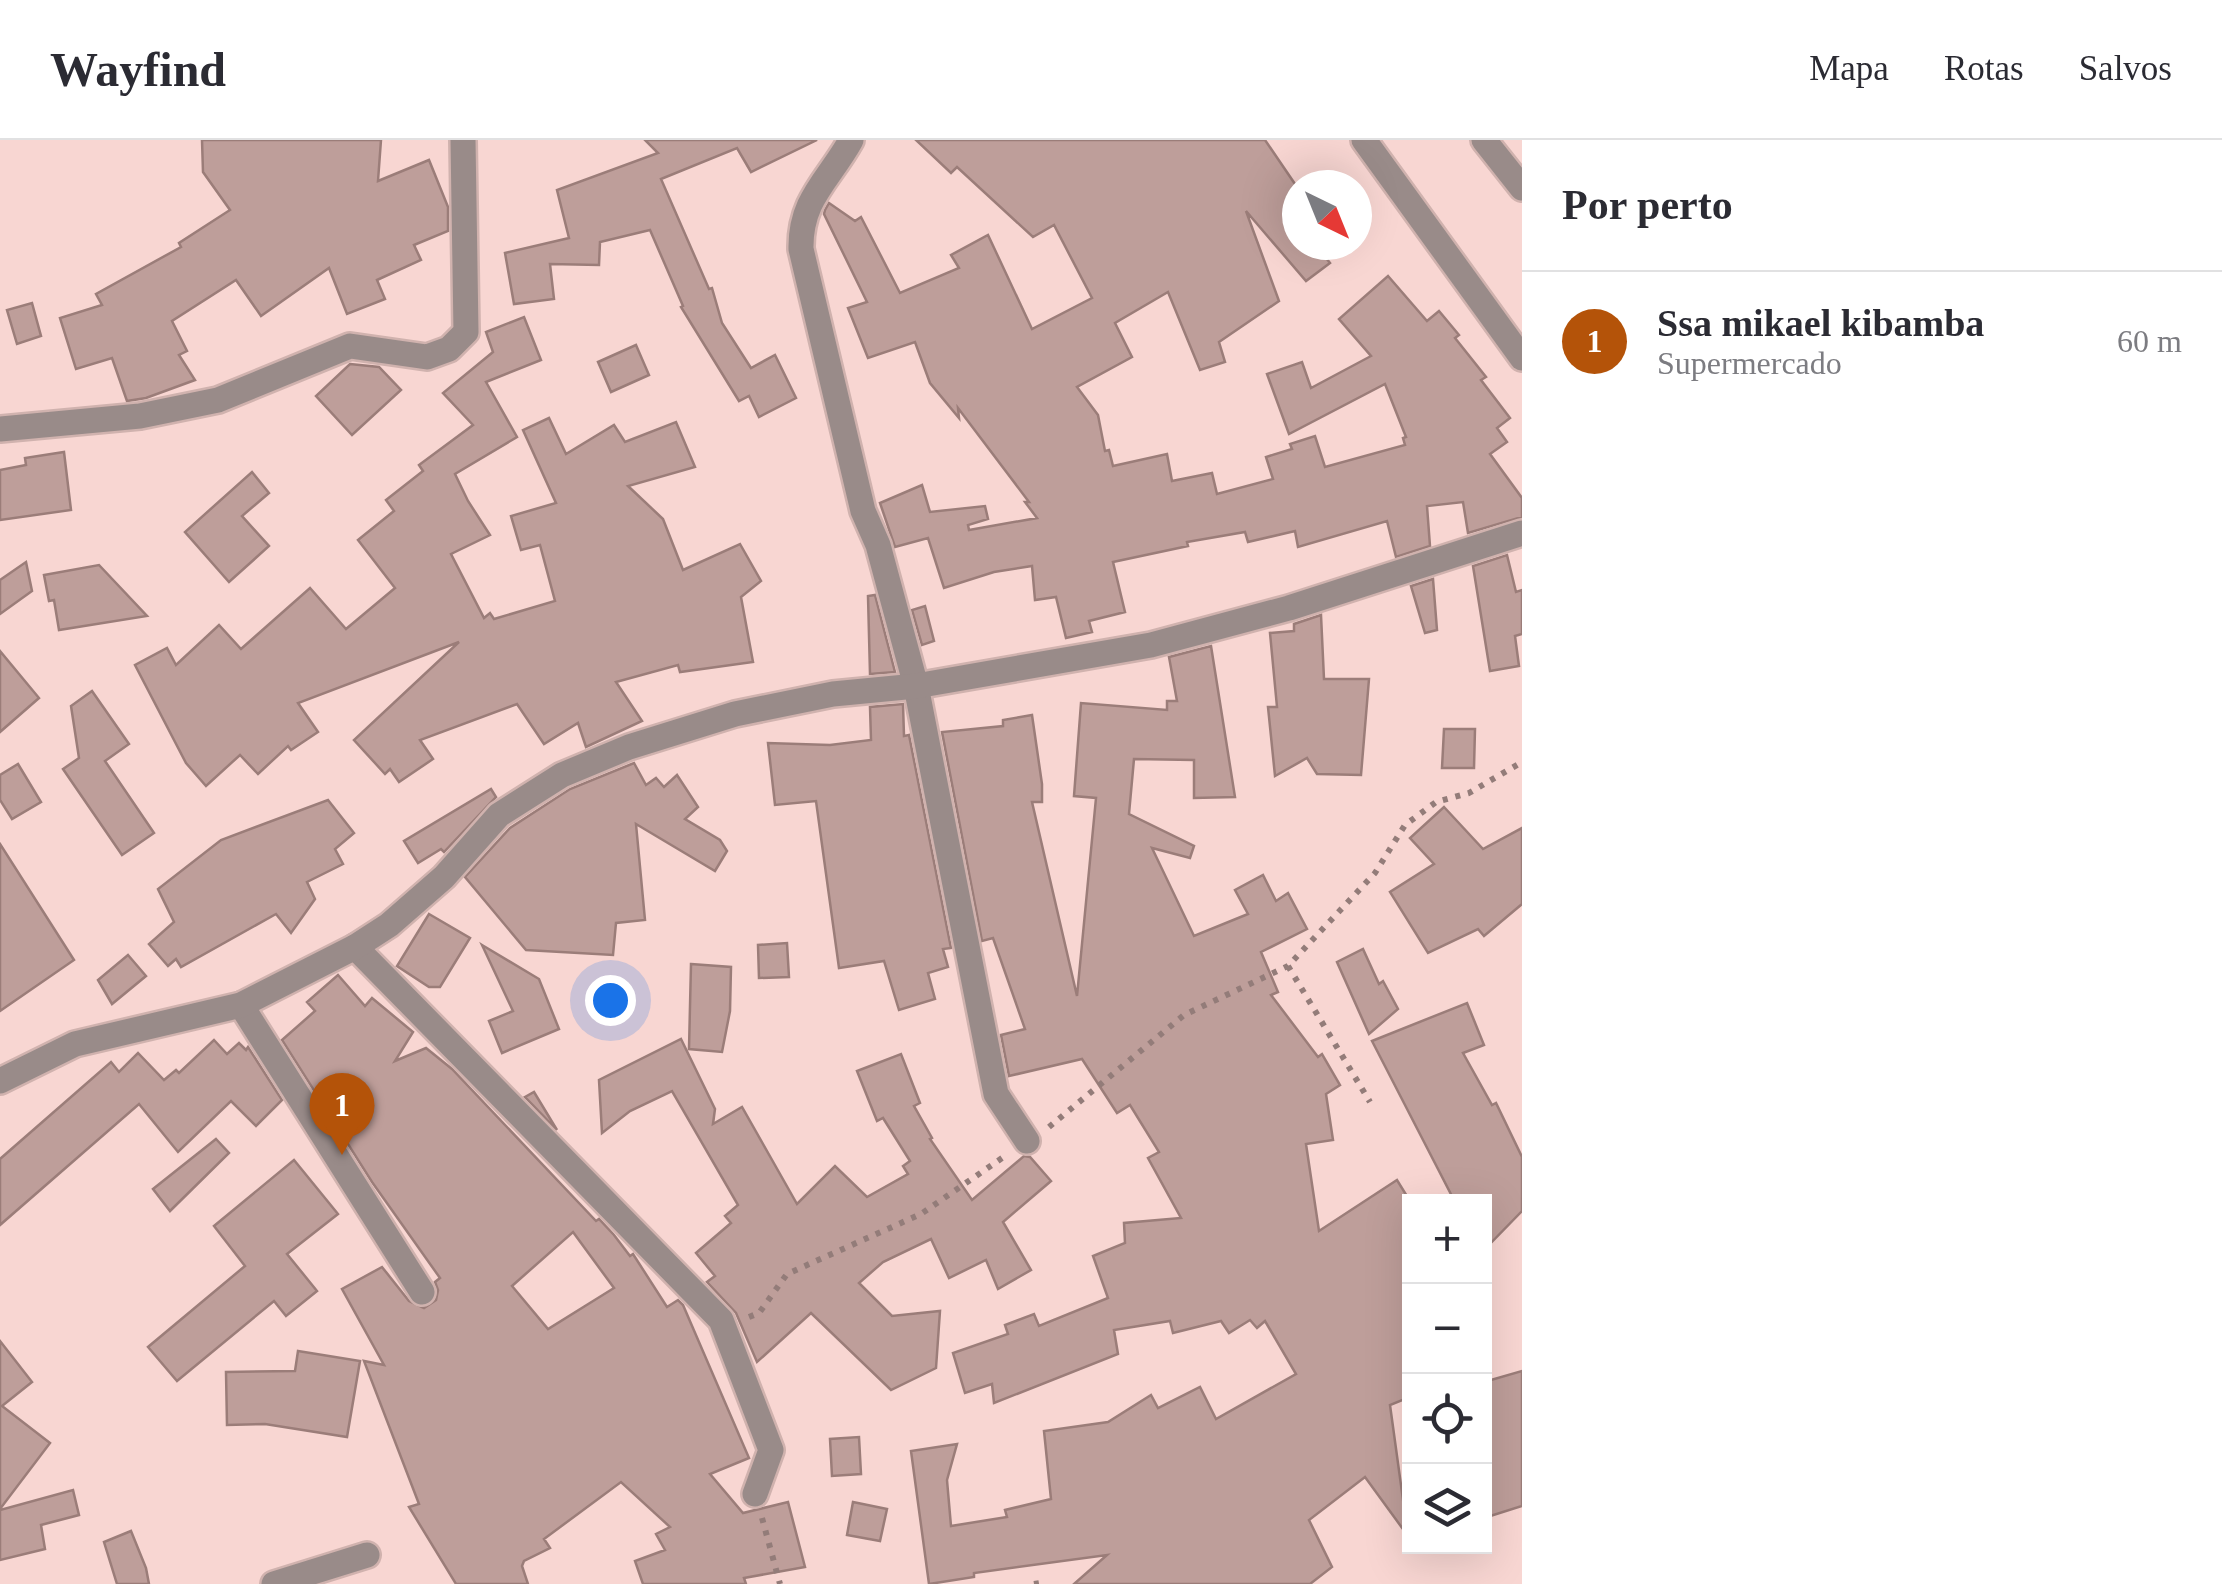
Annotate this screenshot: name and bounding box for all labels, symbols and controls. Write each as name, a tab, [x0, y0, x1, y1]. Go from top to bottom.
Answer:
text: Wayfind	[50, 43, 226, 96]
text: Mapa	[1809, 49, 1889, 88]
text: Rotas	[1944, 49, 2024, 88]
text: Salvos	[2079, 49, 2172, 88]
north arrow	[1282, 170, 1372, 260]
text: Por perto	[1562, 182, 1733, 228]
text: Ssa mikael kibamba	[1657, 302, 1984, 344]
text: 1	[1587, 323, 1603, 359]
text: 60 m	[2117, 323, 2182, 359]
text: Supermercado	[1657, 345, 1842, 381]
your location	[585, 975, 636, 1026]
pin: 1	[310, 1072, 374, 1155]
map controls	[1402, 1194, 1492, 1554]
button: +	[1402, 1194, 1492, 1284]
button: −	[1402, 1284, 1492, 1374]
button: locate	[1402, 1374, 1492, 1464]
button: layers	[1402, 1464, 1492, 1554]

